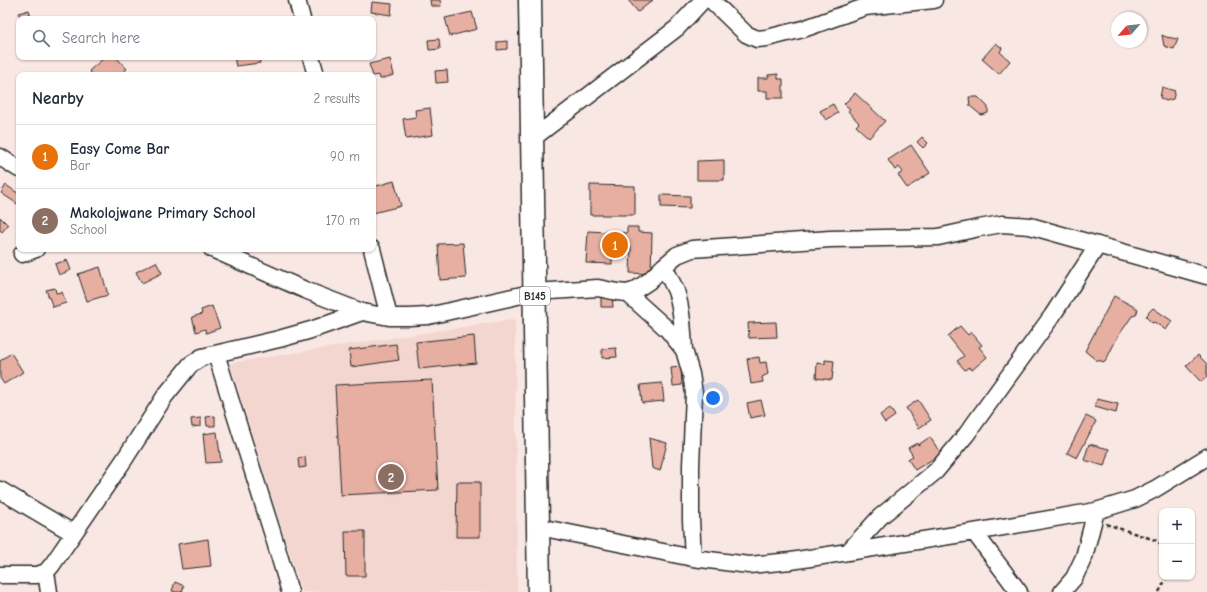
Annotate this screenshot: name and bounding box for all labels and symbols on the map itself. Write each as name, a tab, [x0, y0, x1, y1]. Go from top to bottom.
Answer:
north arrow	[1111, 12, 1147, 48]
pin: 1	[602, 230, 628, 260]
road number: B145	[520, 287, 550, 305]
your location	[703, 388, 723, 408]
pin: 2	[378, 462, 404, 492]

